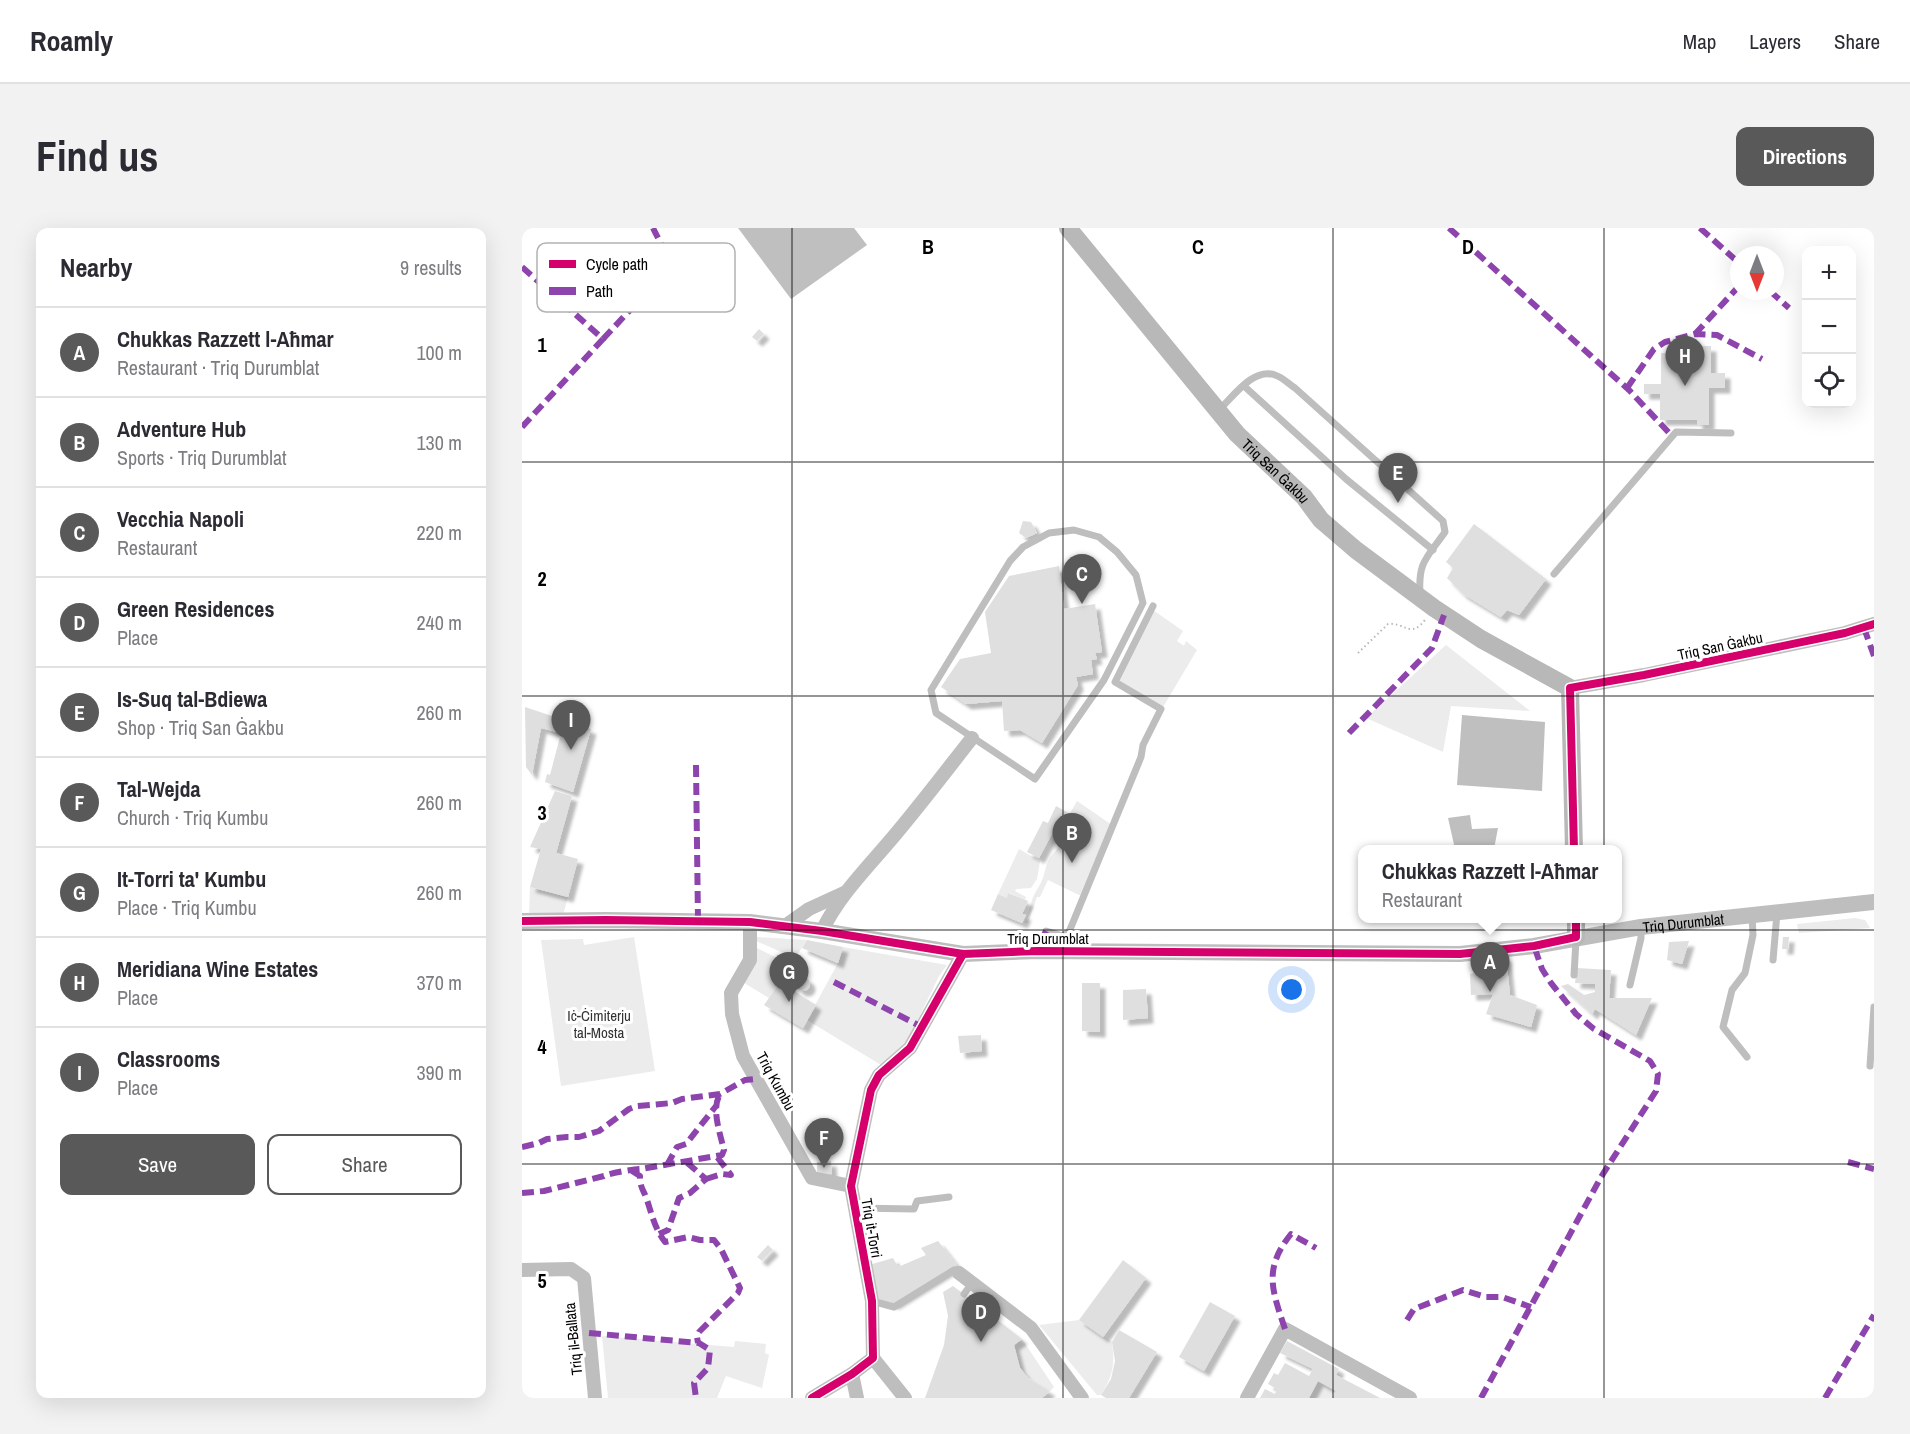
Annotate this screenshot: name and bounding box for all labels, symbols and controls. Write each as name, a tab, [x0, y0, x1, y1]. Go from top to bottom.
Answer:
text: Roamly	[30, 22, 113, 60]
text: Map	[1683, 27, 1716, 56]
text: Layers	[1749, 27, 1801, 56]
text: Share	[1834, 27, 1880, 56]
button: Directions	[1736, 127, 1874, 186]
text: Find us	[36, 128, 158, 184]
text: B	[922, 233, 934, 260]
text: C	[1192, 233, 1204, 260]
text: D	[1462, 233, 1474, 260]
legend	[537, 243, 735, 312]
north arrow	[1730, 246, 1784, 300]
map controls	[1802, 246, 1856, 408]
button: +	[1802, 246, 1856, 300]
text: Nearby	[60, 250, 132, 285]
text: Cycle path	[586, 253, 648, 275]
text: 9 results	[400, 254, 462, 281]
text: Path	[586, 280, 613, 302]
button: −	[1802, 300, 1856, 354]
text: Chukkas Razzett l-Aħmar	[117, 324, 334, 354]
text: 1	[537, 331, 547, 358]
pin: H	[1666, 336, 1704, 386]
text: A	[74, 339, 85, 366]
text: 100 m	[416, 339, 462, 366]
text: Restaurant · Triq Durumblat	[117, 354, 319, 381]
button: locate	[1802, 354, 1856, 408]
text: Adventure Hub	[117, 414, 246, 444]
text: B	[74, 429, 85, 456]
text: 130 m	[416, 429, 462, 456]
street label: Triq San Ġakbu	[1237, 433, 1315, 507]
text: Sports · Triq Durumblat	[117, 444, 287, 471]
pin: E	[1378, 454, 1418, 503]
text: Vecchia Napoli	[117, 504, 244, 534]
text: C	[74, 519, 85, 546]
text: 220 m	[416, 519, 462, 546]
text: Restaurant	[117, 534, 197, 561]
pin: C	[1062, 554, 1102, 604]
text: 2	[537, 565, 547, 592]
text: Green Residences	[117, 594, 274, 624]
text: D	[74, 609, 85, 636]
text: 240 m	[416, 609, 462, 636]
text: Place	[117, 624, 158, 651]
street label: Triq San Ġakbu	[1676, 627, 1764, 665]
text: Is-Suq tal-Bdiewa	[117, 684, 267, 714]
text: E	[74, 699, 85, 726]
text: 260 m	[416, 699, 462, 726]
pin: I	[551, 700, 590, 750]
text: Shop · Triq San Ġakbu	[117, 714, 284, 741]
text: Tal-Wejda	[117, 774, 201, 804]
text: F	[74, 789, 85, 816]
text: 260 m	[416, 789, 462, 816]
text: 3	[537, 799, 547, 826]
text: Church · Triq Kumbu	[117, 804, 268, 831]
pin: B	[1052, 814, 1092, 863]
popup	[1358, 845, 1622, 923]
text: Chukkas Razzett l-Aħmar	[1382, 856, 1598, 886]
text: It-Torri ta' Kumbu	[117, 864, 266, 894]
text: G	[73, 879, 86, 906]
text: 260 m	[416, 879, 462, 906]
text: Restaurant	[1382, 886, 1462, 913]
text: Place · Triq Kumbu	[117, 894, 257, 921]
street label: Triq Durumblat	[1641, 908, 1725, 937]
street label: Triq Durumblat	[1007, 928, 1089, 949]
pin: A	[1470, 942, 1510, 992]
pin: G	[770, 952, 808, 1002]
text: Meridiana Wine Estates	[117, 954, 318, 984]
text: H	[74, 969, 85, 996]
text: 370 m	[416, 969, 462, 996]
your location	[1277, 975, 1306, 1004]
text: Place	[117, 984, 158, 1011]
park label: Iċ-Ċimiterju tal-Mosta	[567, 1005, 631, 1043]
text: 4	[537, 1033, 547, 1060]
text: Classrooms	[117, 1044, 220, 1074]
street label: Triq Kumbu	[751, 1048, 801, 1114]
text: I	[77, 1059, 82, 1086]
text: 390 m	[416, 1059, 462, 1086]
text: Place	[117, 1074, 158, 1101]
pin: F	[804, 1118, 844, 1168]
button: Save	[60, 1134, 255, 1195]
button: Share	[267, 1134, 462, 1195]
street label: Triq it-Torri	[856, 1196, 888, 1260]
text: 5	[537, 1267, 547, 1294]
pin: D	[962, 1292, 1000, 1342]
street label: Triq il-Ballata	[559, 1302, 587, 1376]

